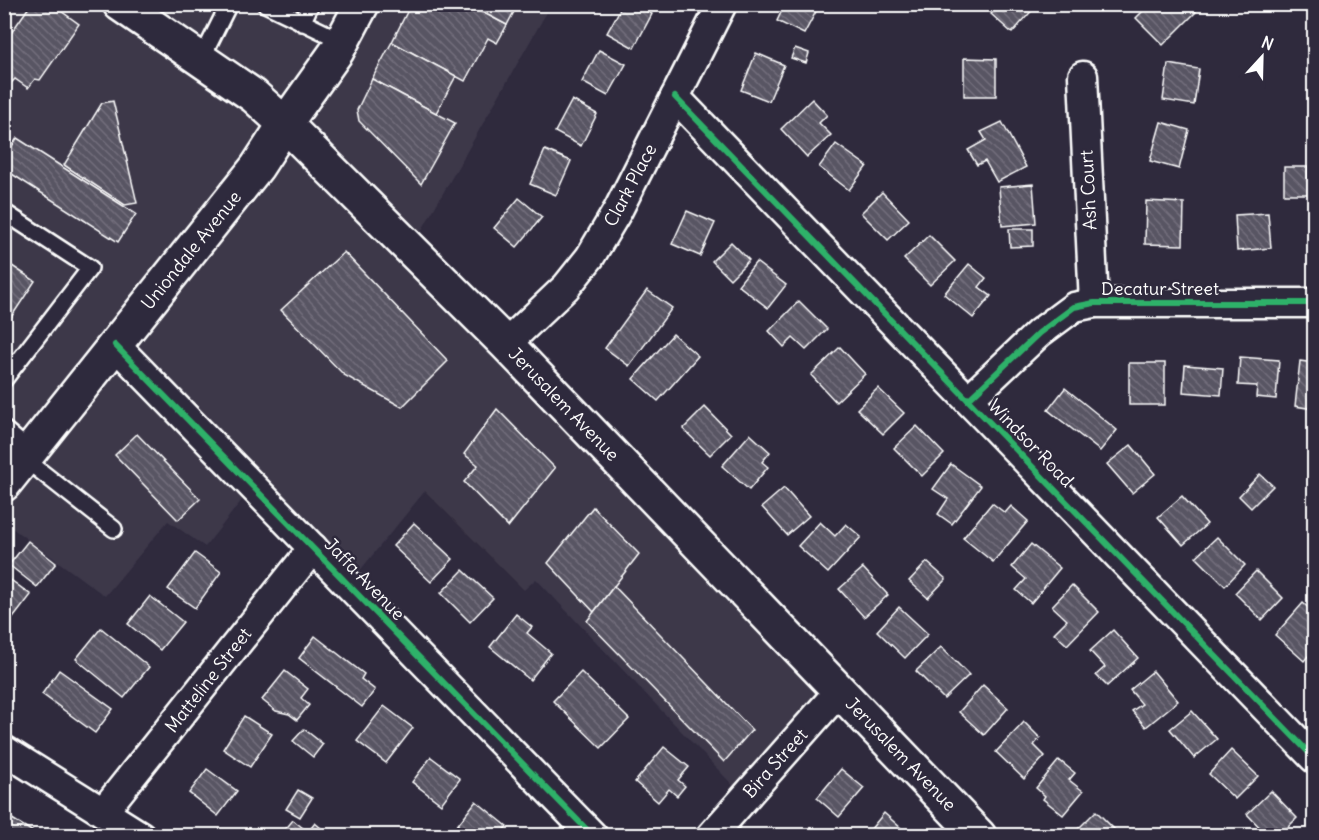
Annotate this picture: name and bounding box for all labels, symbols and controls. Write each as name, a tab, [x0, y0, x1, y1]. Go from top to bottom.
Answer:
north arrow	[1232, 27, 1292, 87]
text: N	[1259, 32, 1276, 54]
street label: Clark Place	[599, 140, 661, 230]
street label: Ash Court	[1074, 149, 1102, 231]
street label: Uniondale Avenue	[136, 186, 246, 314]
street label: Decatur Street	[1101, 277, 1219, 300]
street label: Jerusalem Avenue	[504, 342, 624, 466]
street label: Windsor Road	[983, 394, 1079, 492]
street label: Jaffa Avenue	[320, 533, 410, 625]
street label: Matteline Street	[160, 623, 256, 737]
street label: Jerusalem Avenue	[841, 692, 961, 816]
street label: Bira Street	[738, 724, 812, 802]

